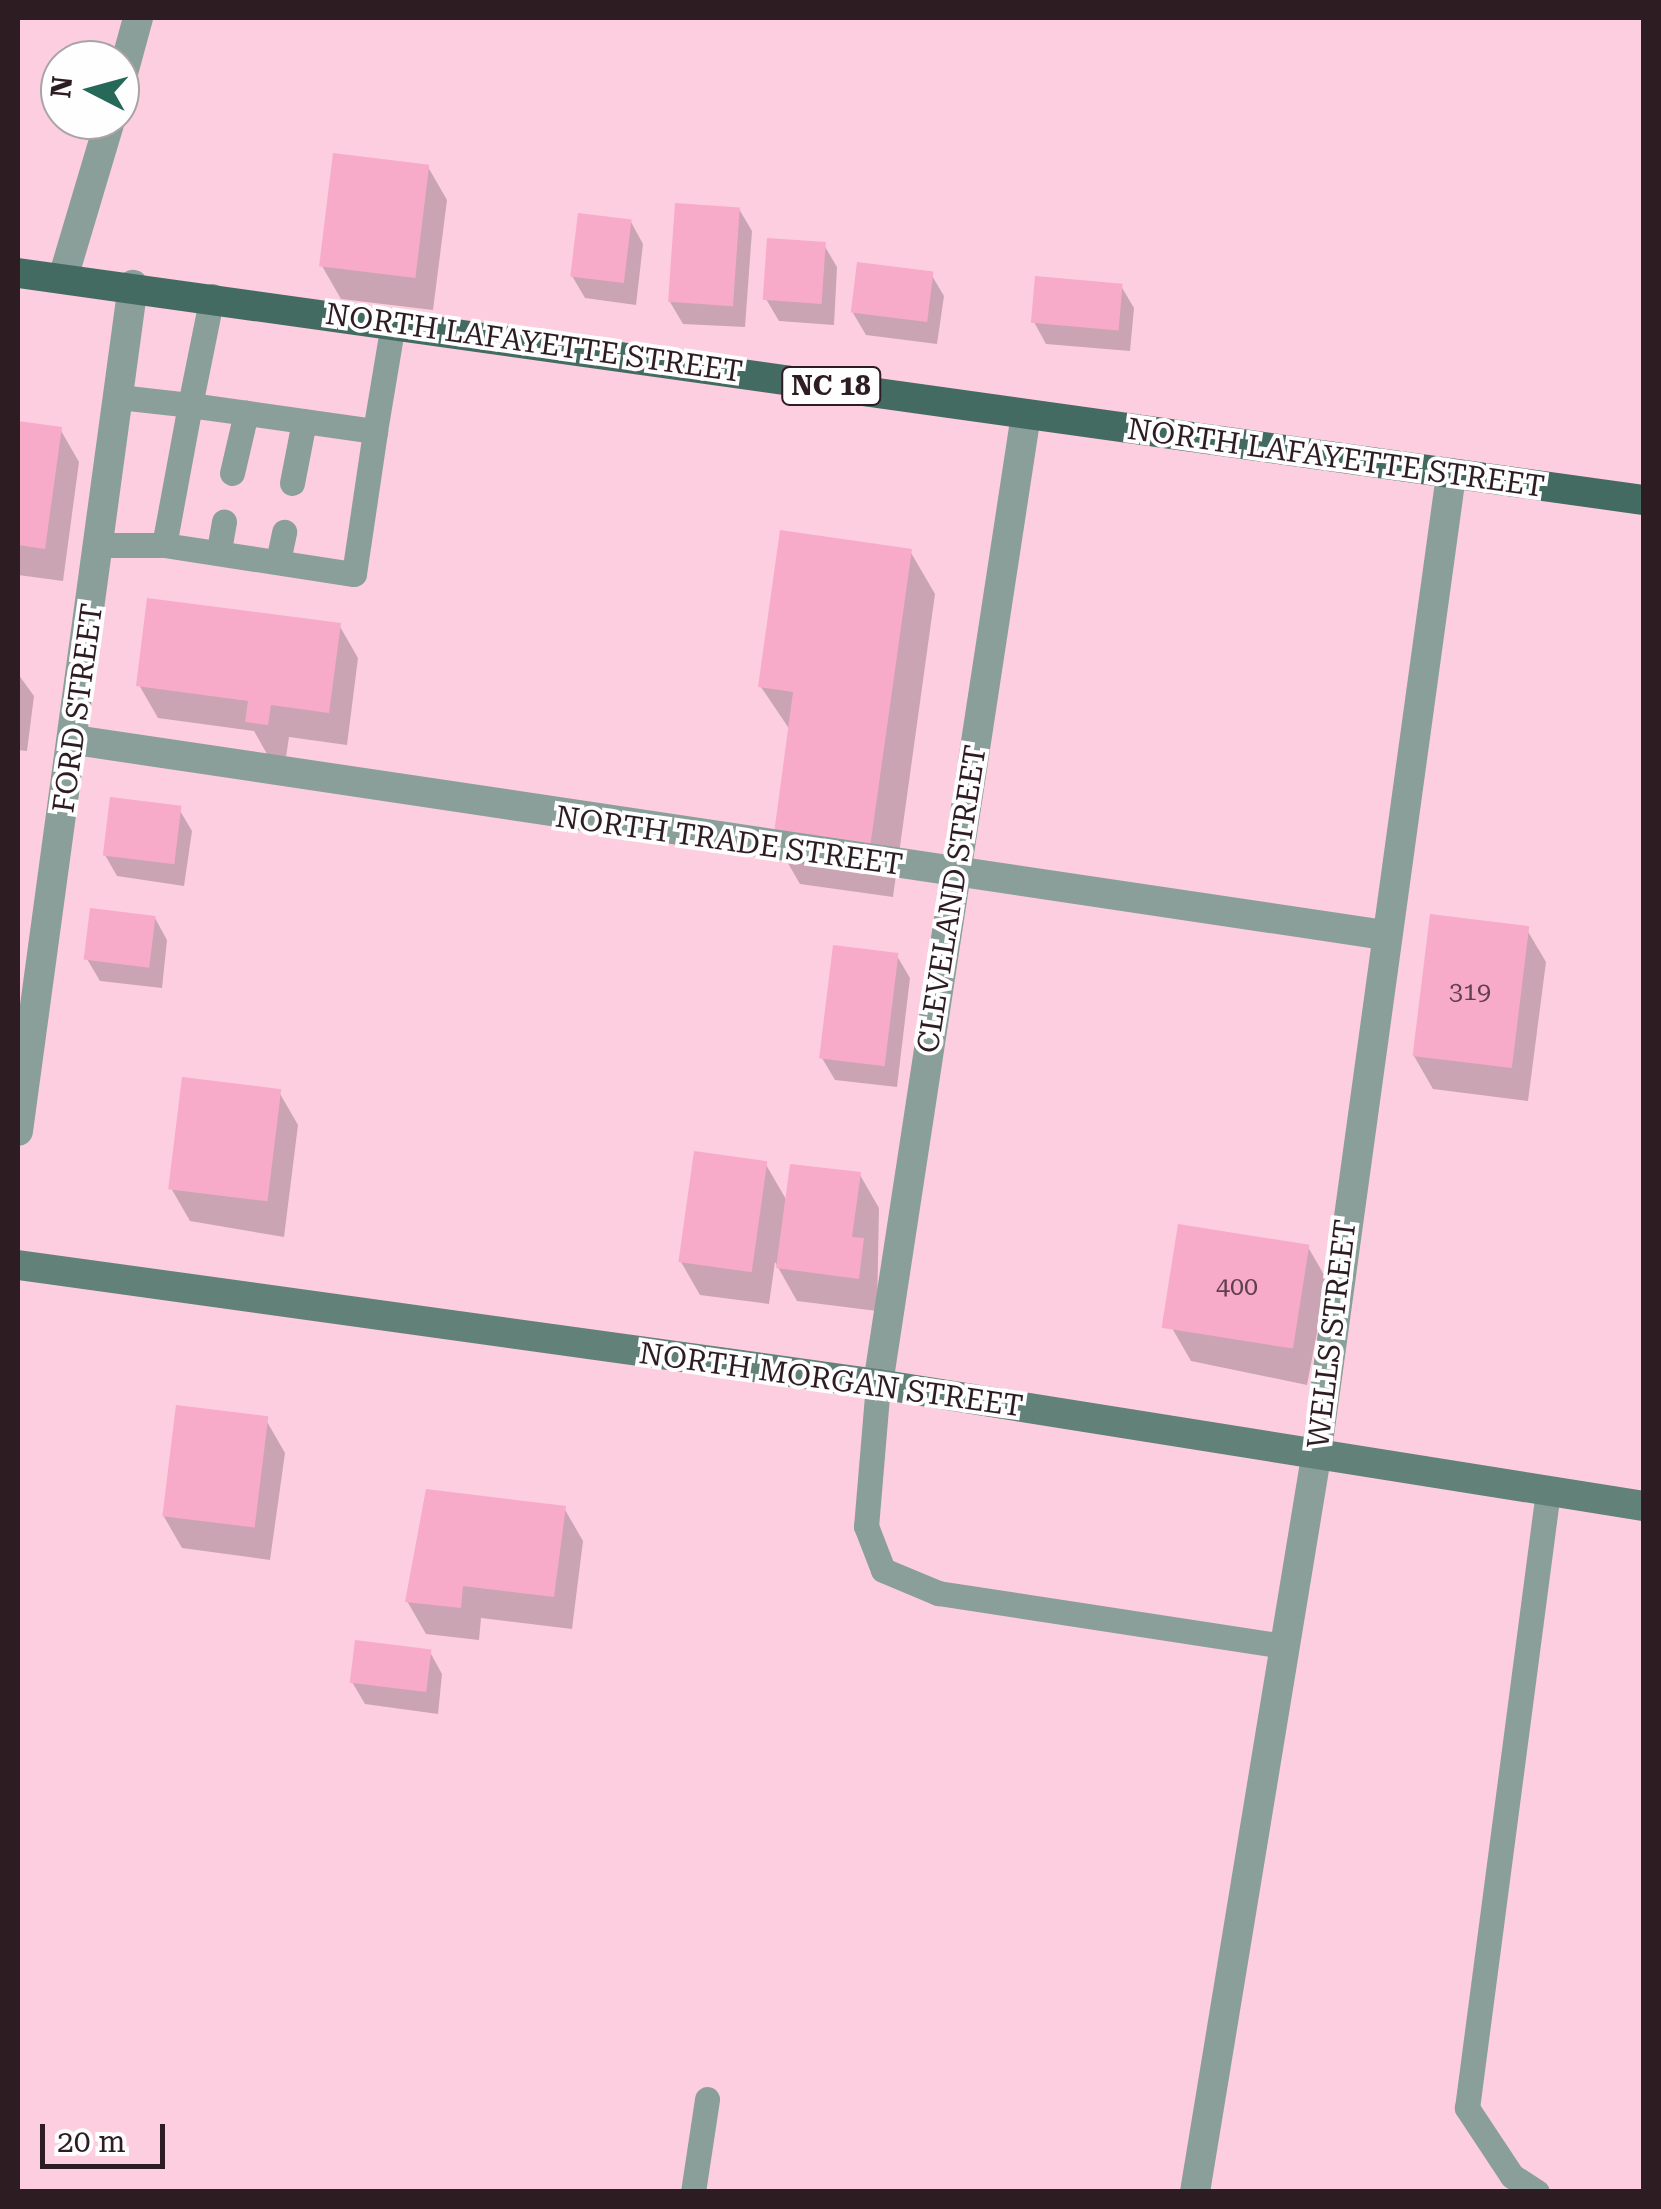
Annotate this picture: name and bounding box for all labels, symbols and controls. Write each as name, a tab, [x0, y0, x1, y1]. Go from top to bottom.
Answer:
north arrow	[40, 40, 140, 140]
text: N	[44, 75, 79, 99]
street label: NORTH LAFAYETTE STREET	[323, 296, 745, 390]
road number: NC 18	[781, 363, 881, 409]
street label: NORTH LAFAYETTE STREET	[1125, 411, 1547, 505]
street label: FORD STREET	[46, 601, 110, 815]
street label: CLEVELAND STREET	[910, 742, 994, 1056]
street label: NORTH TRADE STREET	[553, 799, 905, 883]
house number: 319	[1449, 977, 1491, 1007]
street label: WELLS STREET	[1300, 1217, 1364, 1451]
house number: 400	[1216, 1272, 1258, 1302]
street label: NORTH MORGAN STREET	[637, 1335, 1025, 1425]
scale bar	[45, 2104, 170, 2166]
text: 20 m	[57, 2124, 126, 2159]

